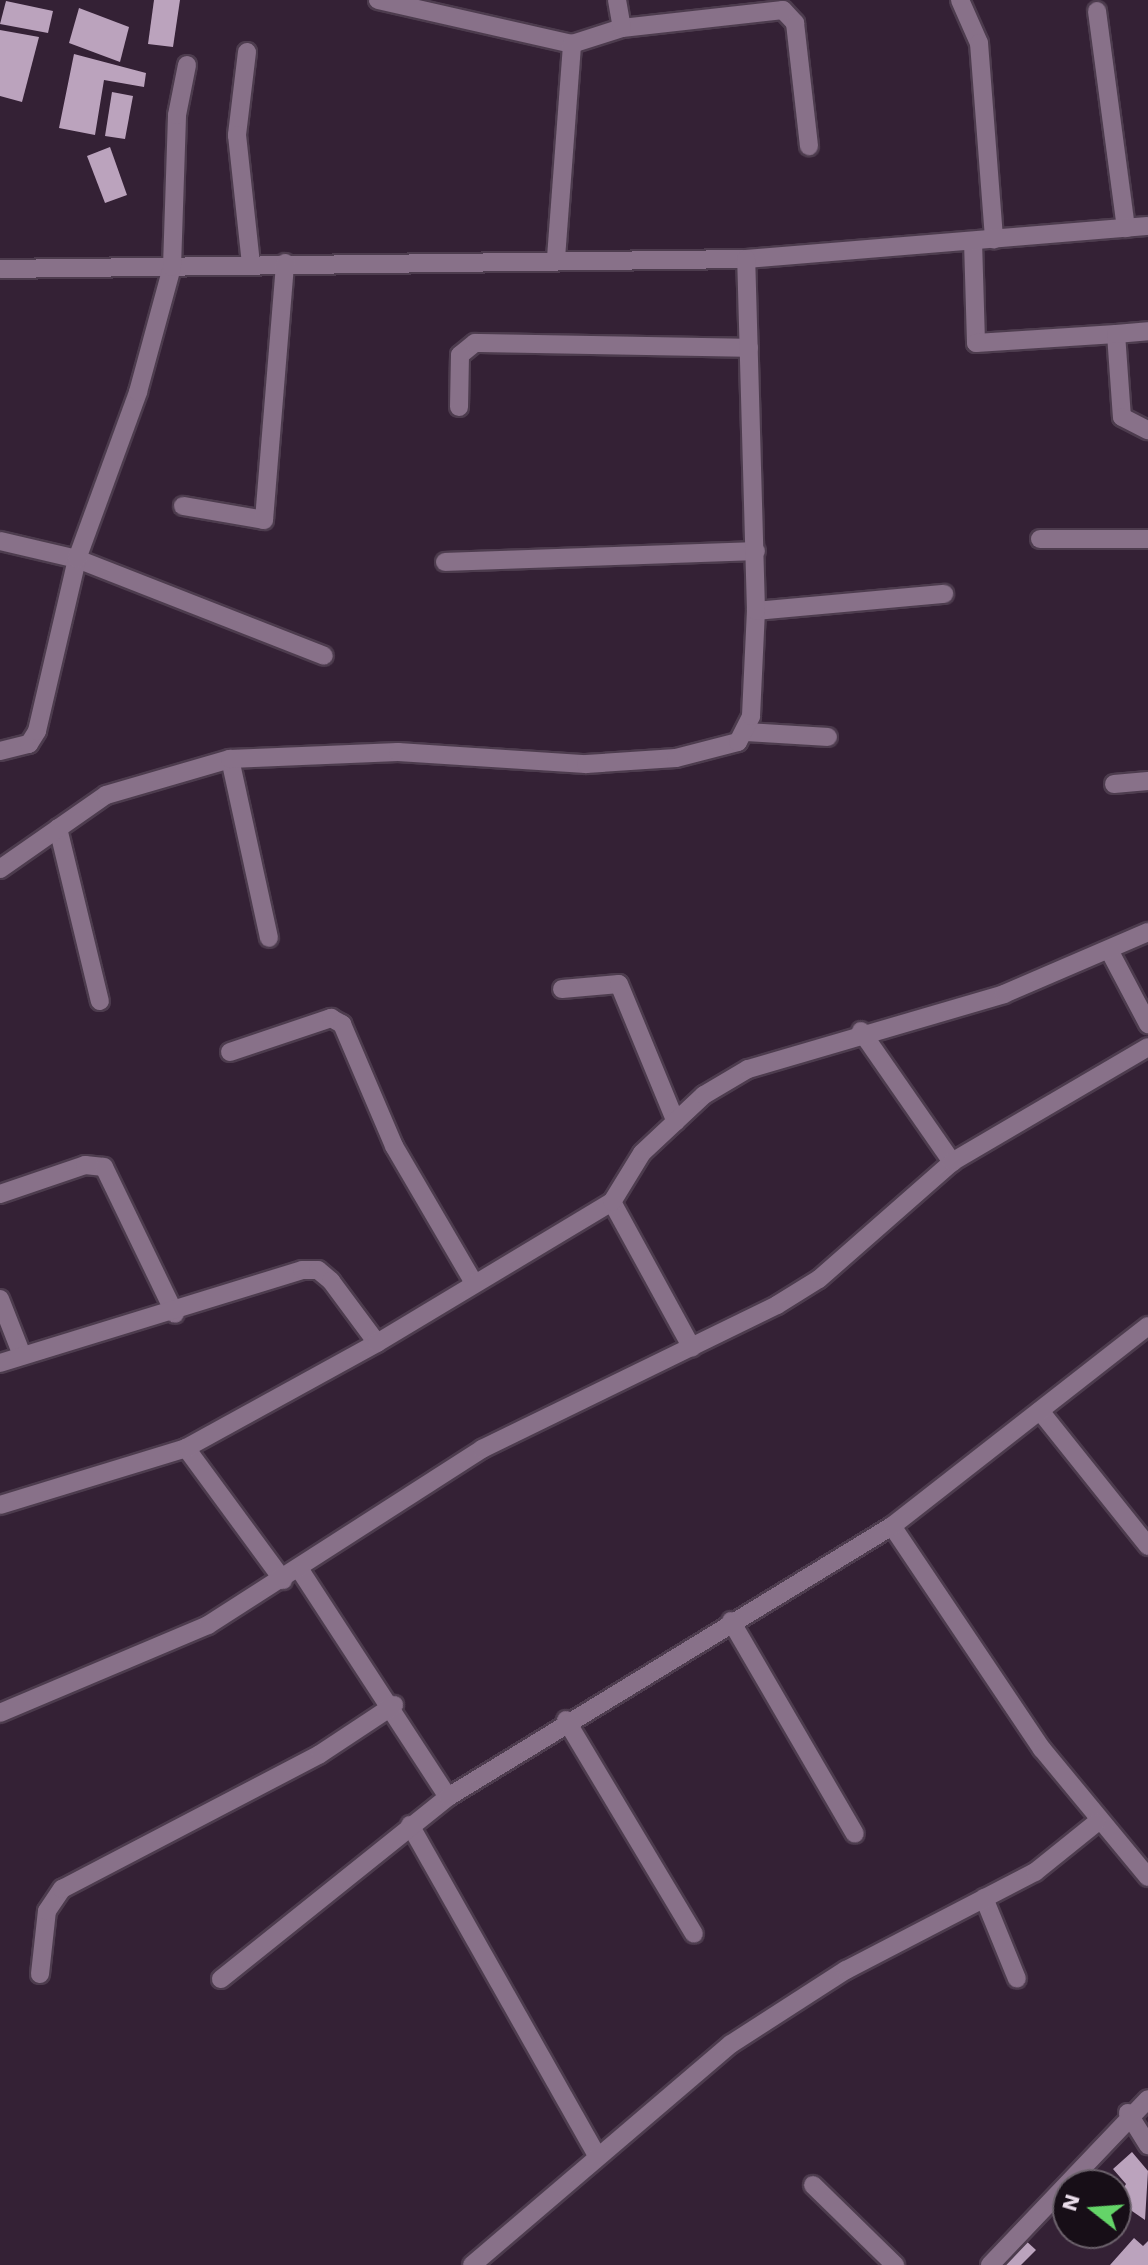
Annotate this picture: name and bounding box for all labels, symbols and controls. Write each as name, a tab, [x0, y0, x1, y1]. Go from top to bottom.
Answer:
north arrow	[1052, 2169, 1132, 2249]
text: N	[1056, 2191, 1085, 2214]

